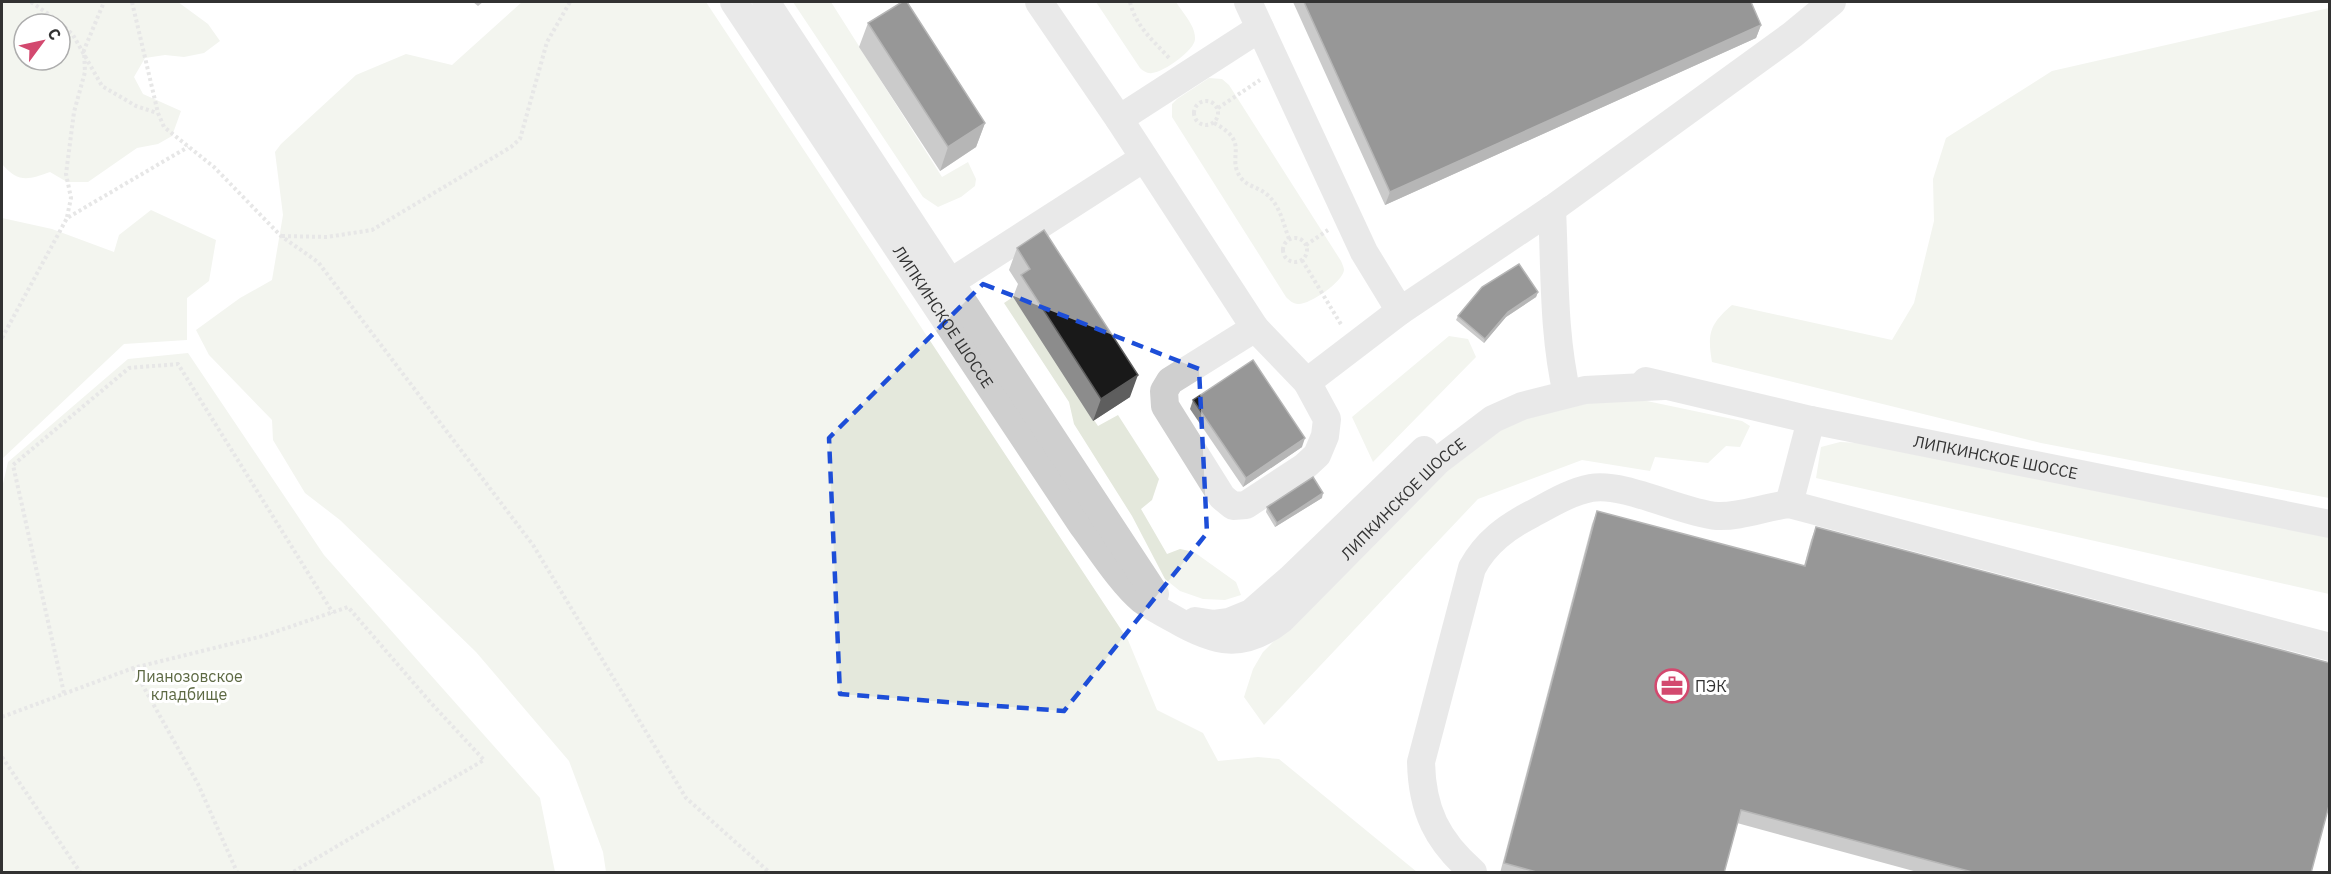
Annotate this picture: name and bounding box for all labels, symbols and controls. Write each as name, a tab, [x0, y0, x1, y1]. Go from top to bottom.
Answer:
north arrow	[12, 12, 72, 72]
text: С	[43, 24, 66, 44]
street label: ЛИПКИНСКОЕ ШОССЕ	[889, 242, 998, 392]
street label: ЛИПКИНСКОЕ ШОССЕ	[1912, 431, 2080, 483]
street label: ЛИПКИНСКОЕ ШОССЕ	[1336, 433, 1470, 564]
park label: Лианозовское кладбище	[135, 666, 243, 704]
office icon: ПЭК	[1654, 668, 1690, 704]
place label: ПЭК	[1695, 676, 1727, 696]

